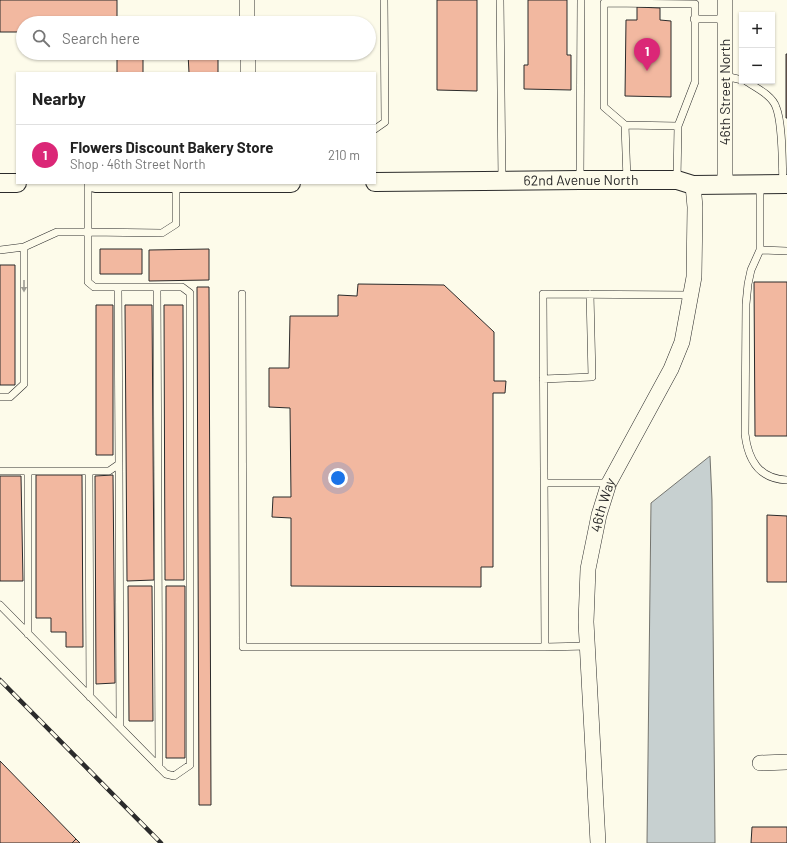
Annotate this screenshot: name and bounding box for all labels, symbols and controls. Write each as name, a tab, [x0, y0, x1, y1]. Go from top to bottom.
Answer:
map controls	[739, 12, 775, 84]
button: +	[739, 12, 775, 48]
search box	[16, 16, 376, 60]
icon: search	[30, 27, 52, 49]
text: Search here	[62, 29, 140, 47]
pin: 1	[634, 38, 660, 71]
street label: 46th Street North	[716, 39, 733, 145]
button: −	[739, 48, 775, 84]
text: Nearby	[32, 88, 86, 108]
text: Flowers Discount Bakery Store	[70, 138, 273, 156]
text: 1	[43, 147, 47, 163]
text: 210 m	[328, 147, 360, 163]
text: Shop · 46th Street North	[70, 156, 206, 172]
street label: 62nd Avenue North	[523, 171, 639, 189]
one-way arrow	[21, 280, 27, 293]
your location	[328, 468, 348, 488]
street label: 46th Way	[587, 474, 619, 534]

